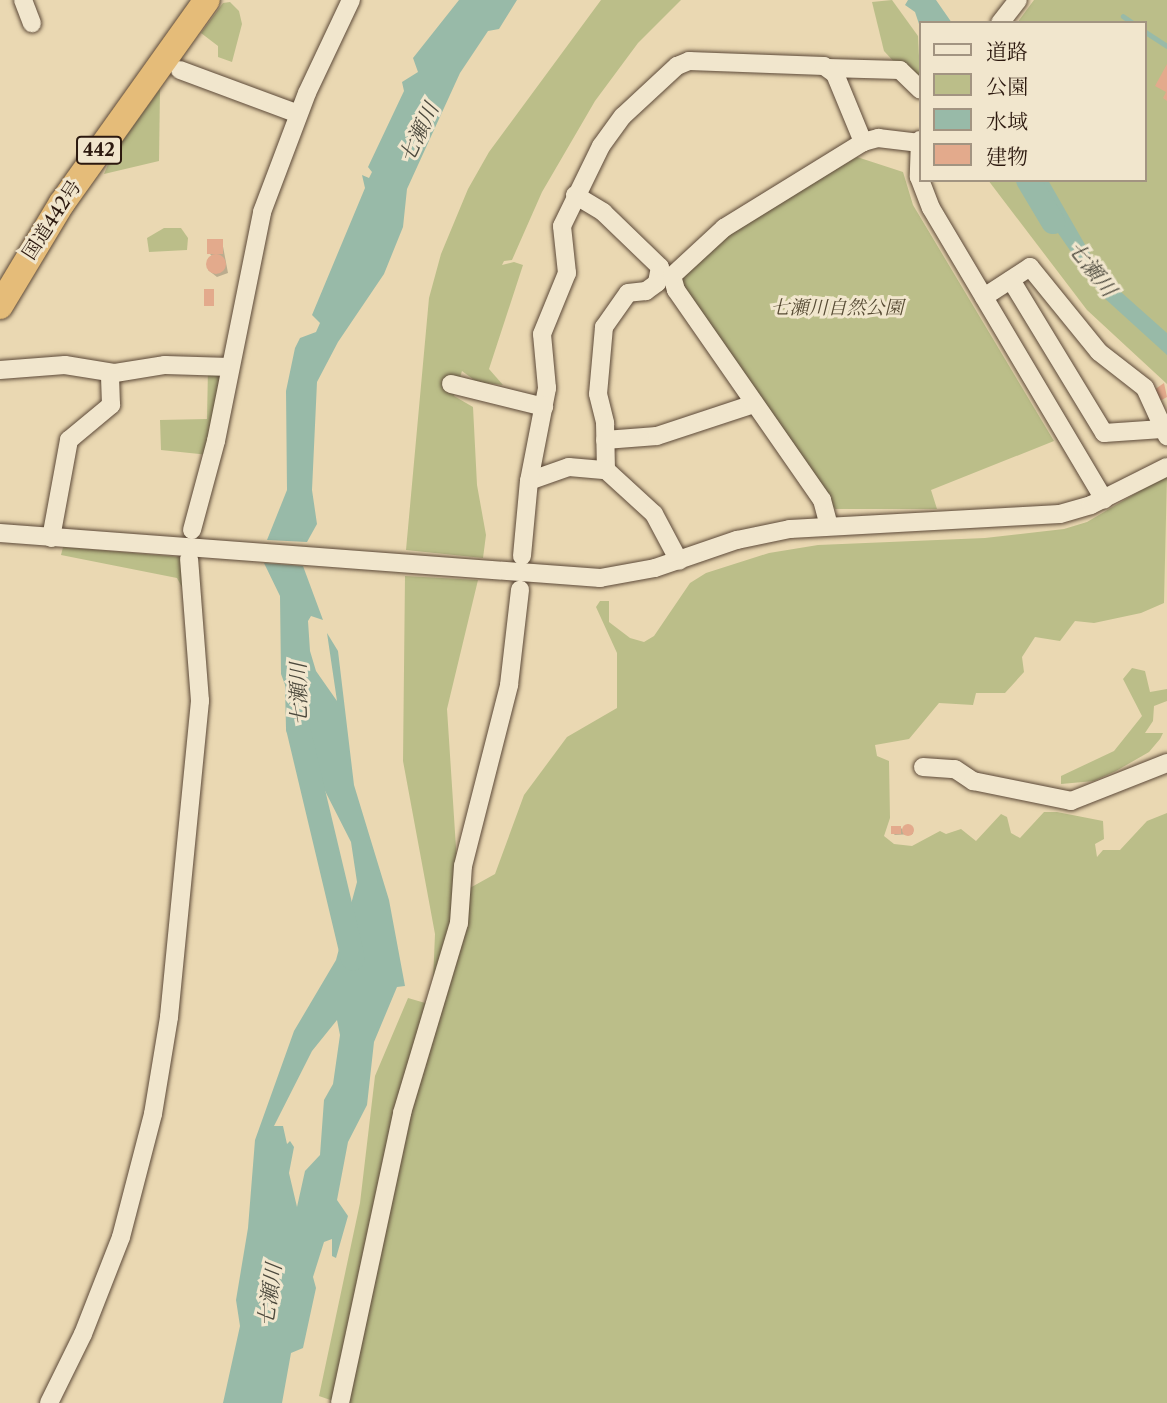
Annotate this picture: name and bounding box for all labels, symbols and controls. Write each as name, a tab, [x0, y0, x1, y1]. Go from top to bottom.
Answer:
legend	[918, 21, 1146, 182]
text: 道路	[986, 39, 1028, 64]
text: 公園	[986, 74, 1028, 99]
water label: 七瀬川	[394, 99, 444, 167]
text: 水域	[986, 109, 1028, 134]
road number: 442	[74, 135, 124, 164]
text: 建物	[986, 144, 1028, 169]
street label: 国道442号	[18, 176, 86, 264]
water label: 七瀬川	[1063, 236, 1121, 302]
park label: 七瀬川自然公園	[771, 297, 903, 319]
water label: 七瀬川	[286, 662, 312, 726]
water label: 七瀬川	[253, 1262, 287, 1328]

